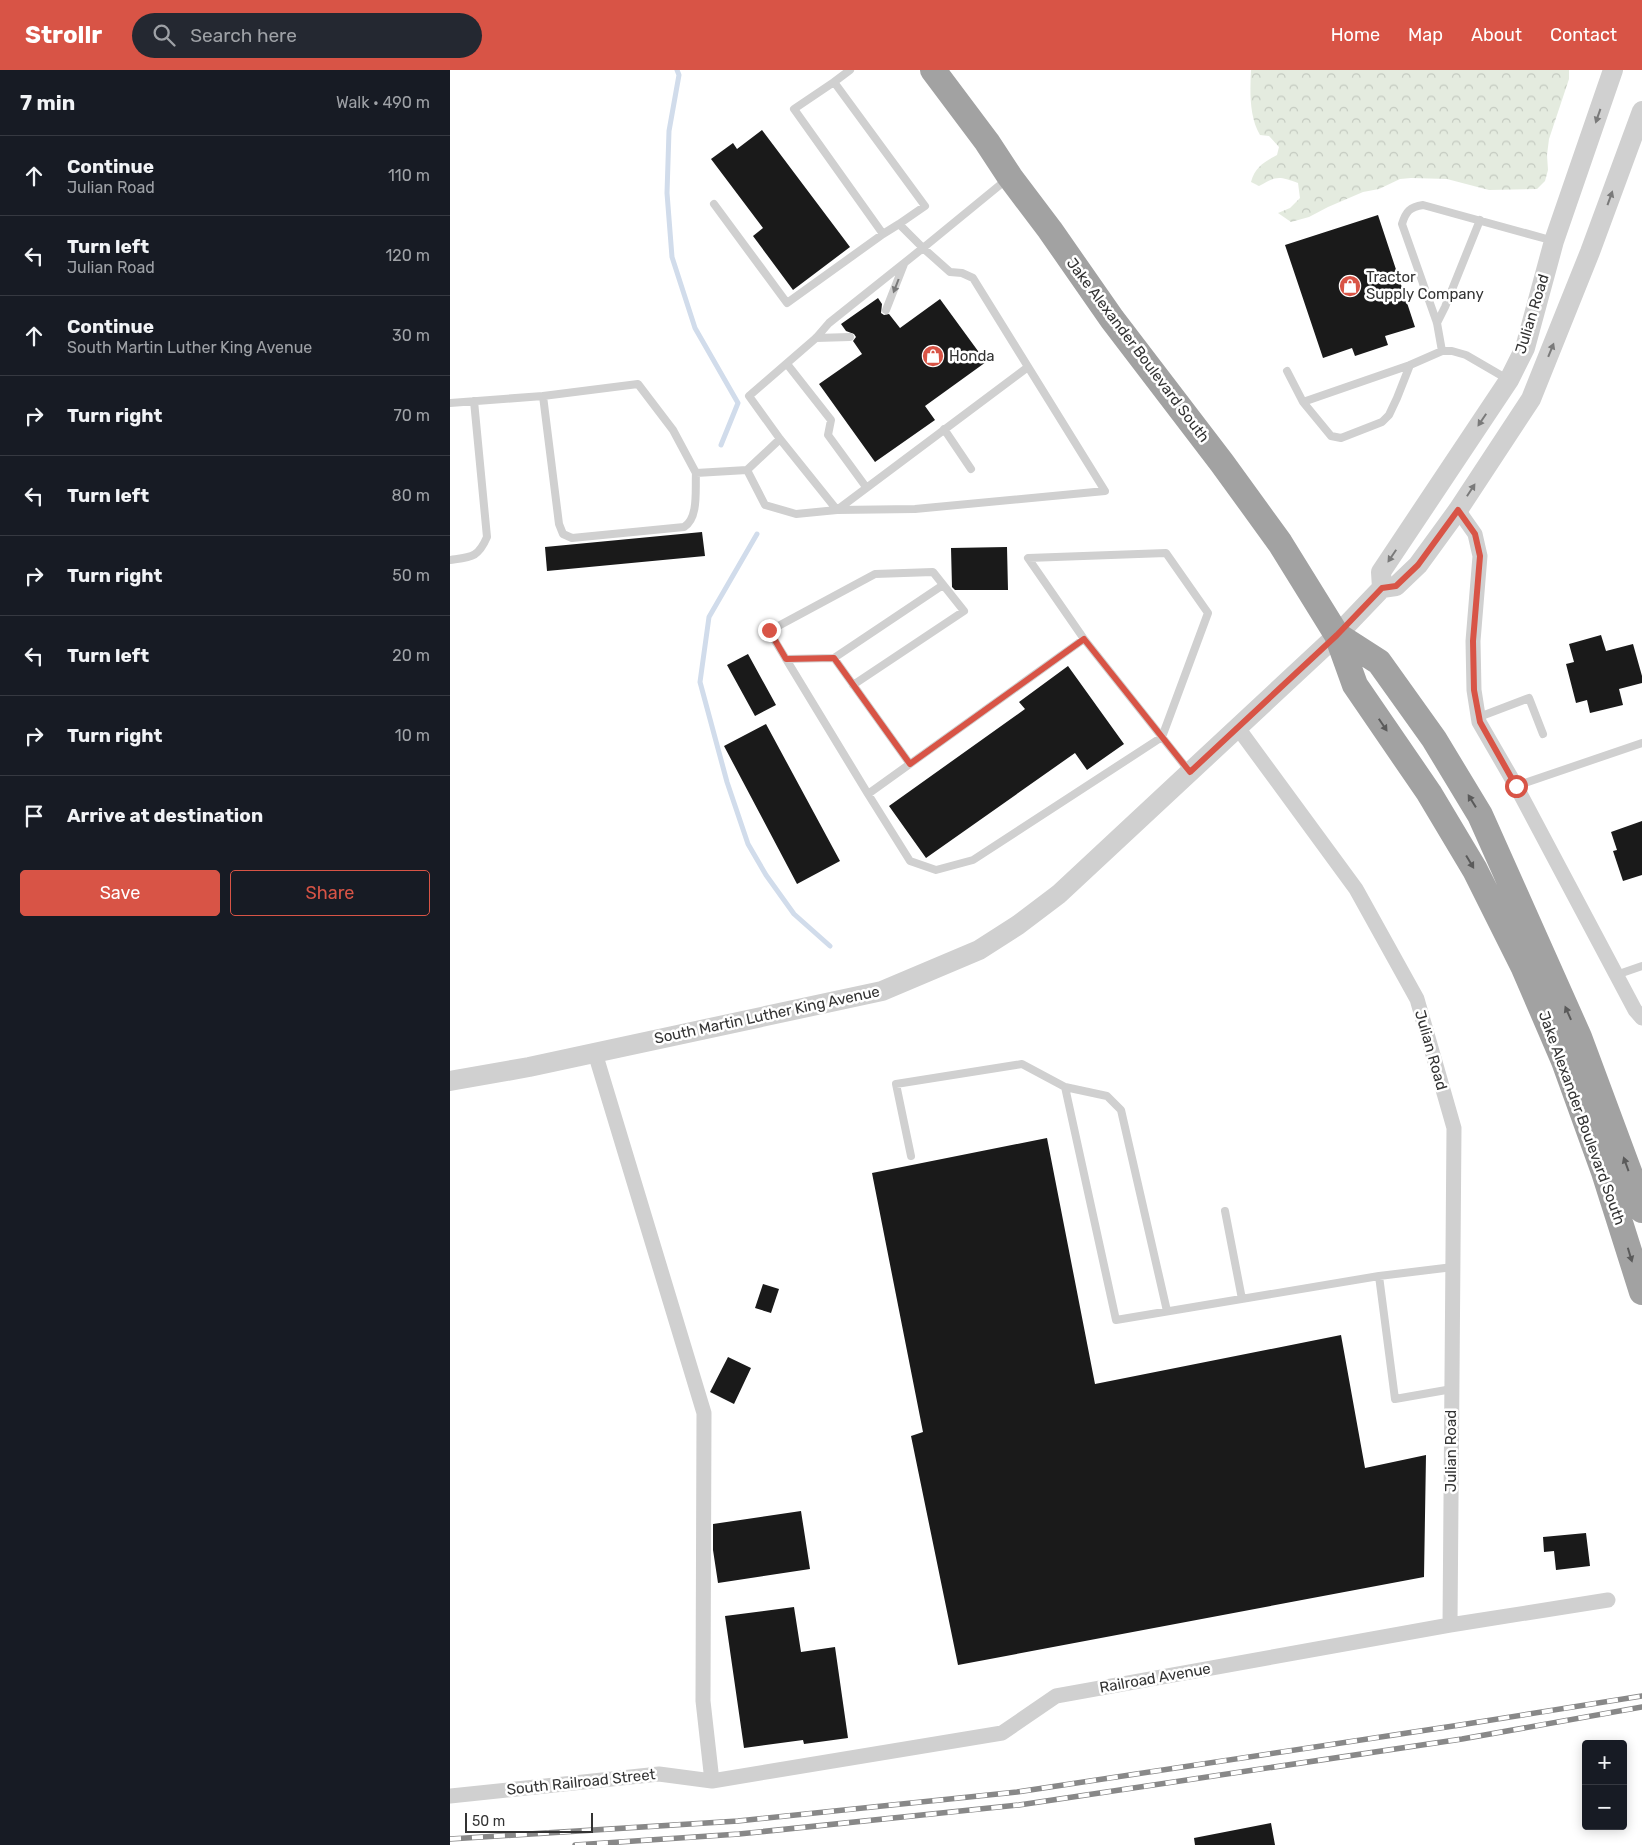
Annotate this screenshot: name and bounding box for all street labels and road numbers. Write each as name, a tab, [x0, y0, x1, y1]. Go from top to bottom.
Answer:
street label: Jake Alexander Boulevard South	[1063, 254, 1213, 446]
street label: Julian Road	[1511, 272, 1553, 356]
street label: South Martin Luther King Avenue	[653, 982, 881, 1048]
street label: Julian Road	[1411, 1008, 1451, 1092]
street label: Jake Alexander Boulevard South	[1535, 1009, 1629, 1227]
street label: Julian Road	[1442, 1410, 1460, 1492]
street label: Railroad Avenue	[1098, 1659, 1212, 1697]
street label: South Railroad Street	[506, 1765, 656, 1799]

